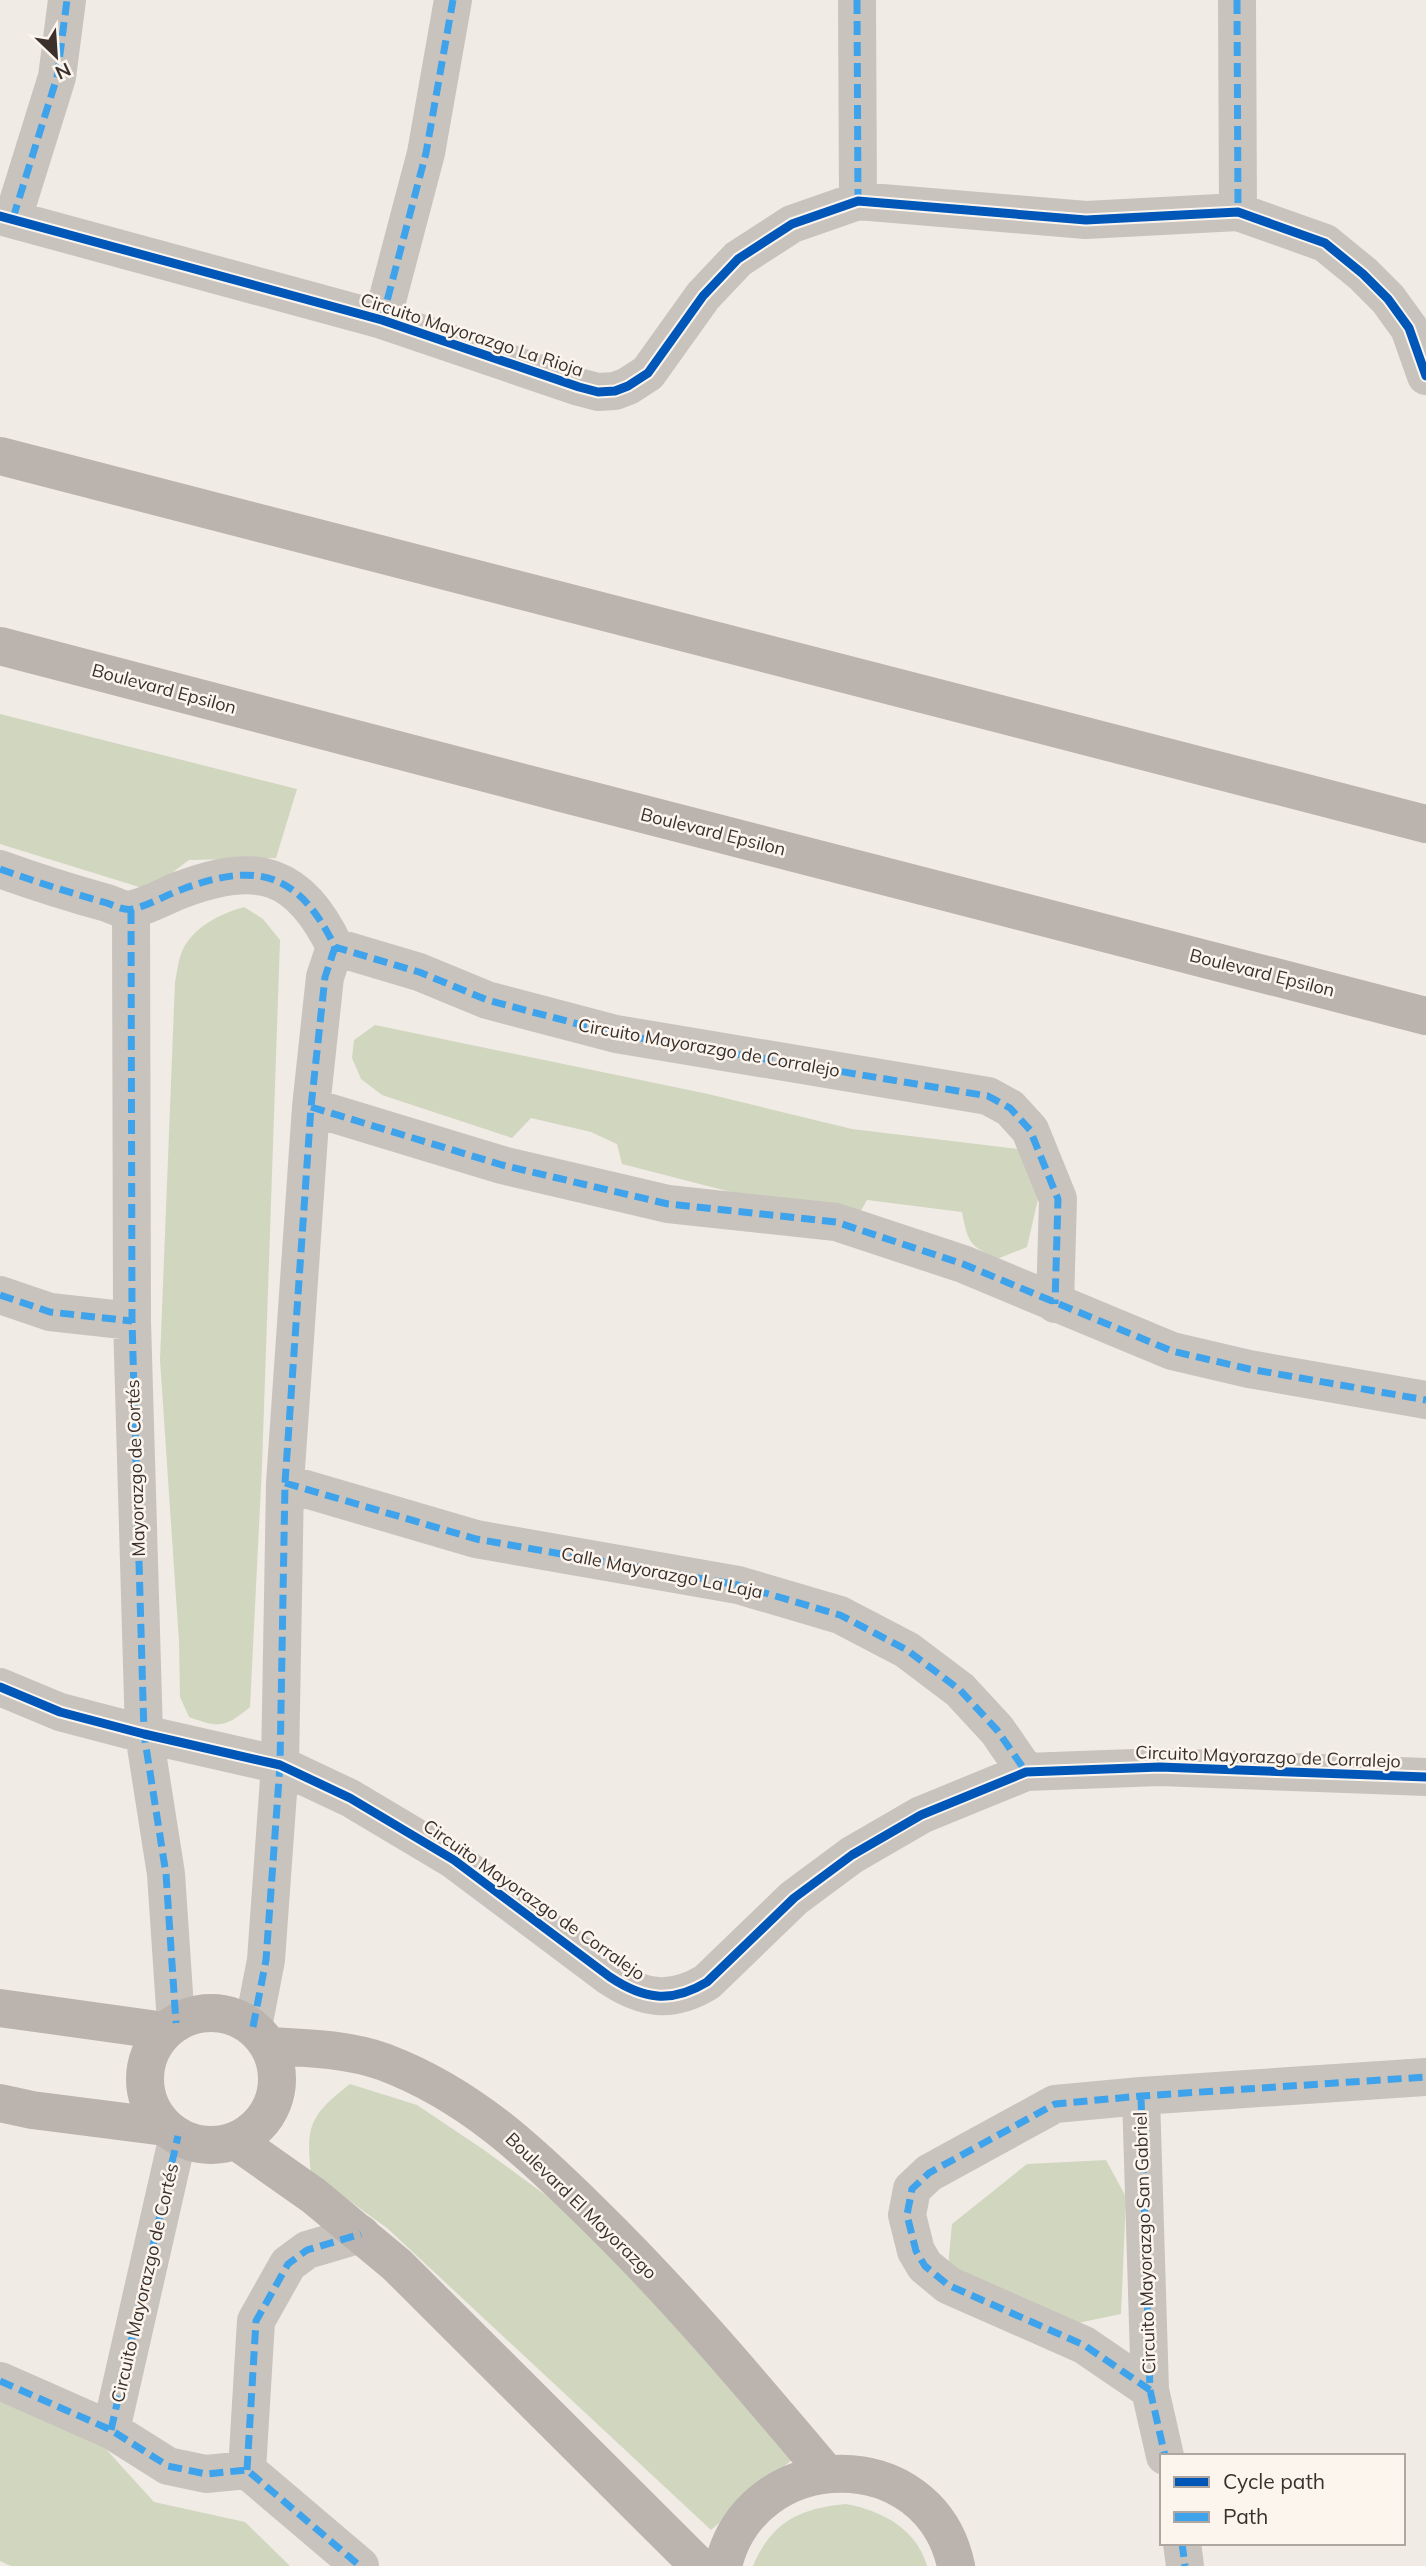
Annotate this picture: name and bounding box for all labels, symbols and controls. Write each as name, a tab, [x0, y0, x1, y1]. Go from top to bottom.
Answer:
north arrow	[21, 21, 91, 91]
text: N	[52, 57, 75, 85]
street label: Circuito Mayorazgo La Rioja	[358, 288, 587, 382]
street label: Boulevard Epsilon	[89, 658, 239, 719]
street label: Boulevard Epsilon	[638, 802, 788, 861]
street label: Boulevard Epsilon	[1187, 943, 1337, 1002]
street label: Circuito Mayorazgo de Corralejo	[576, 1013, 842, 1082]
street label: Mayorazgo de Cortés	[121, 1379, 150, 1557]
street label: Calle Mayorazgo La Laja	[559, 1542, 765, 1603]
street label: Circuito Mayorazgo de Corralejo	[1135, 1740, 1401, 1773]
street label: Circuito Mayorazgo de Corralejo	[419, 1814, 650, 1985]
street label: Circuito Mayorazgo San Gabriel	[1128, 2111, 1161, 2375]
street label: Boulevard El Mayorazgo	[501, 2127, 662, 2284]
street label: Circuito Mayorazgo de Cortés	[106, 2161, 183, 2405]
legend	[1160, 2454, 1405, 2545]
text: Cycle path	[1223, 2468, 1325, 2494]
text: Path	[1223, 2503, 1268, 2529]

